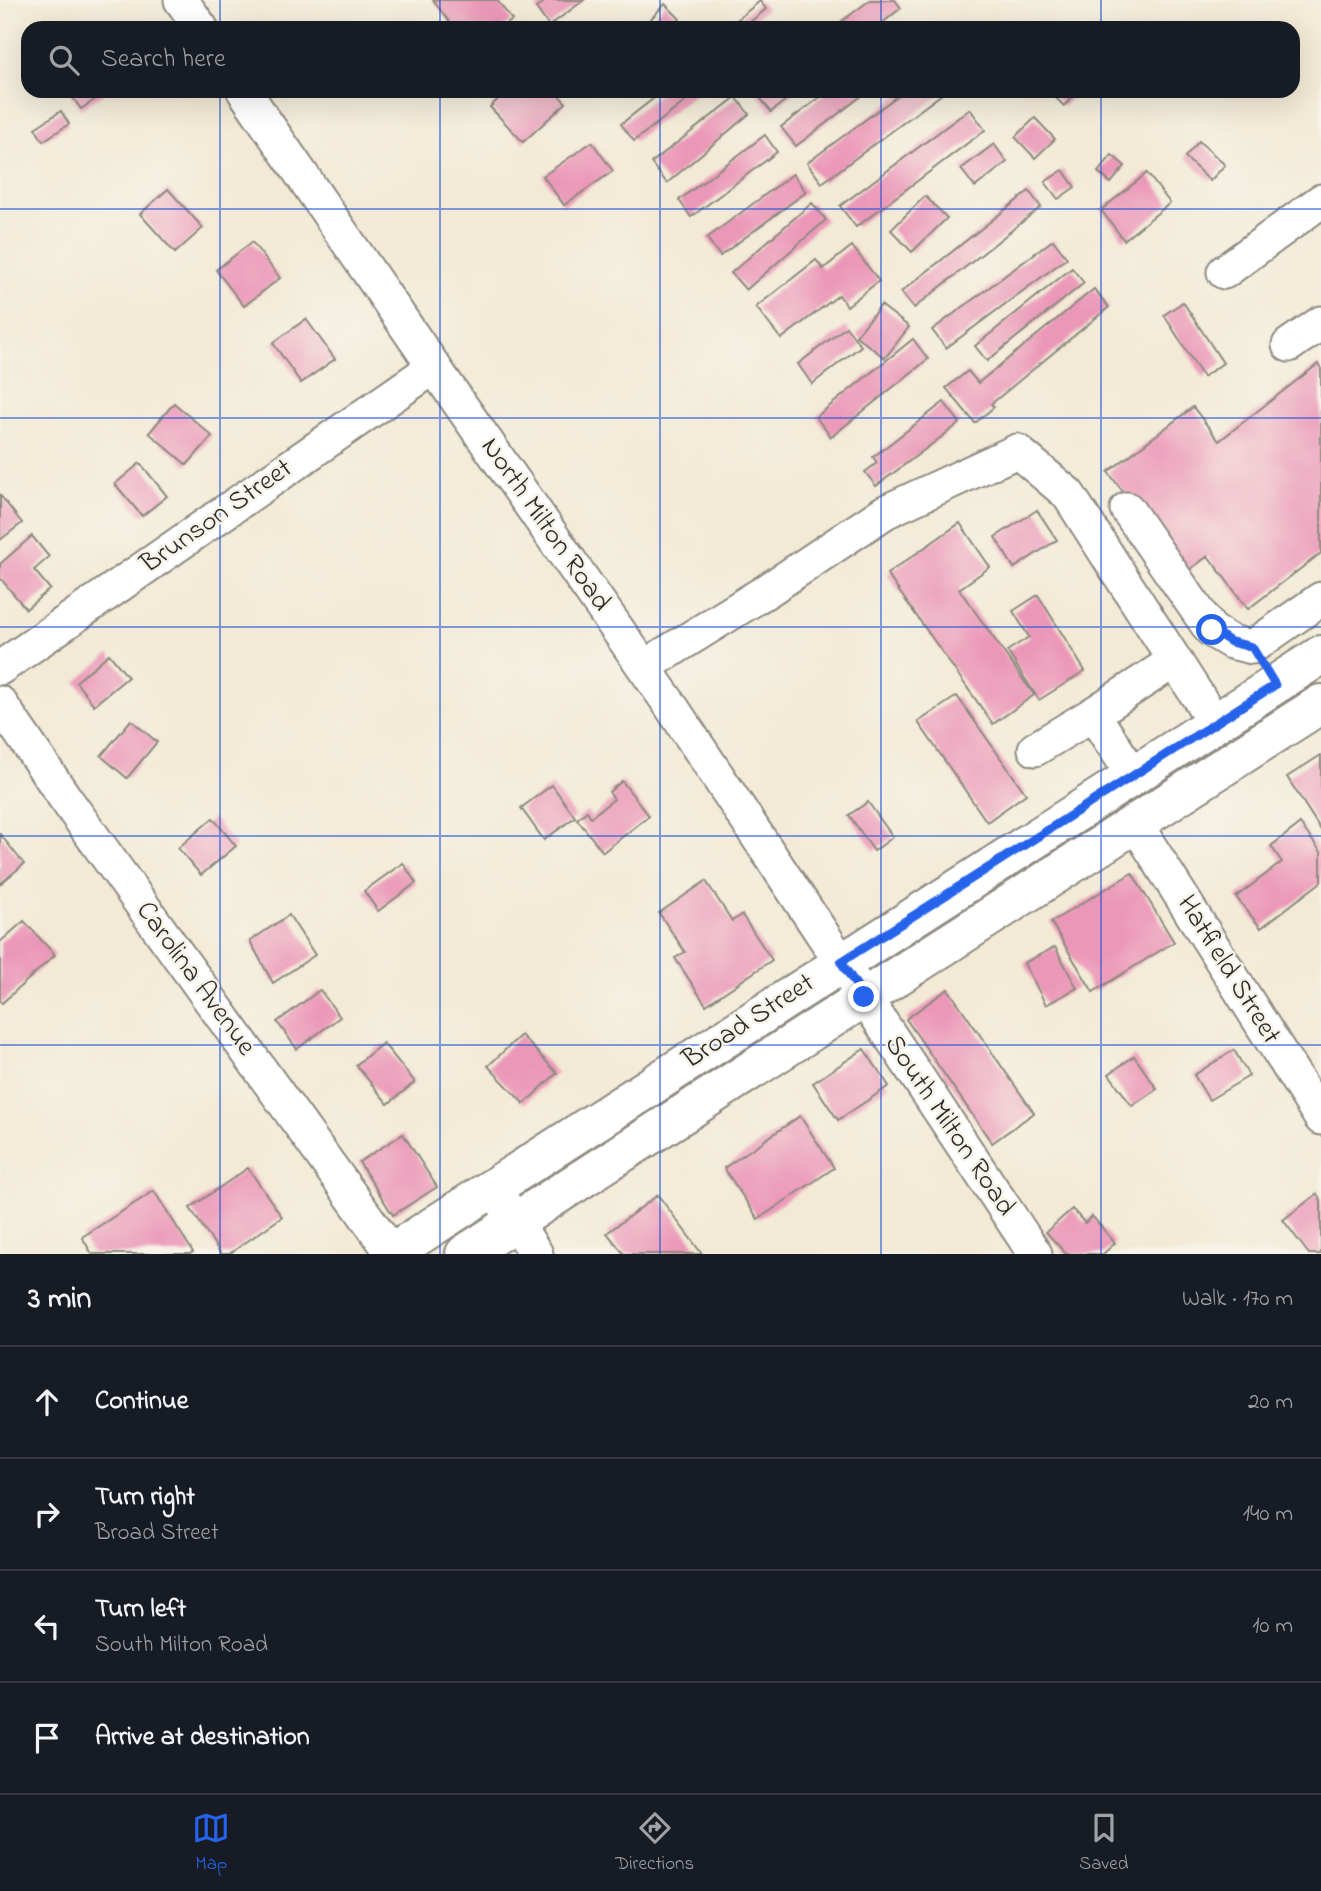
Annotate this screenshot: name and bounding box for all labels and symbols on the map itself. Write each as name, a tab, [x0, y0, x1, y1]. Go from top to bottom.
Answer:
street label: North Milton Road	[470, 430, 621, 621]
street label: Brunson Street	[132, 449, 301, 585]
route start	[1196, 614, 1227, 645]
street label: Hatfield Street	[1166, 887, 1290, 1053]
street label: Carolina Avenue	[125, 893, 265, 1065]
street label: Broad Street	[674, 964, 823, 1081]
route end	[848, 981, 879, 1012]
street label: South Milton Road	[873, 1027, 1025, 1225]

